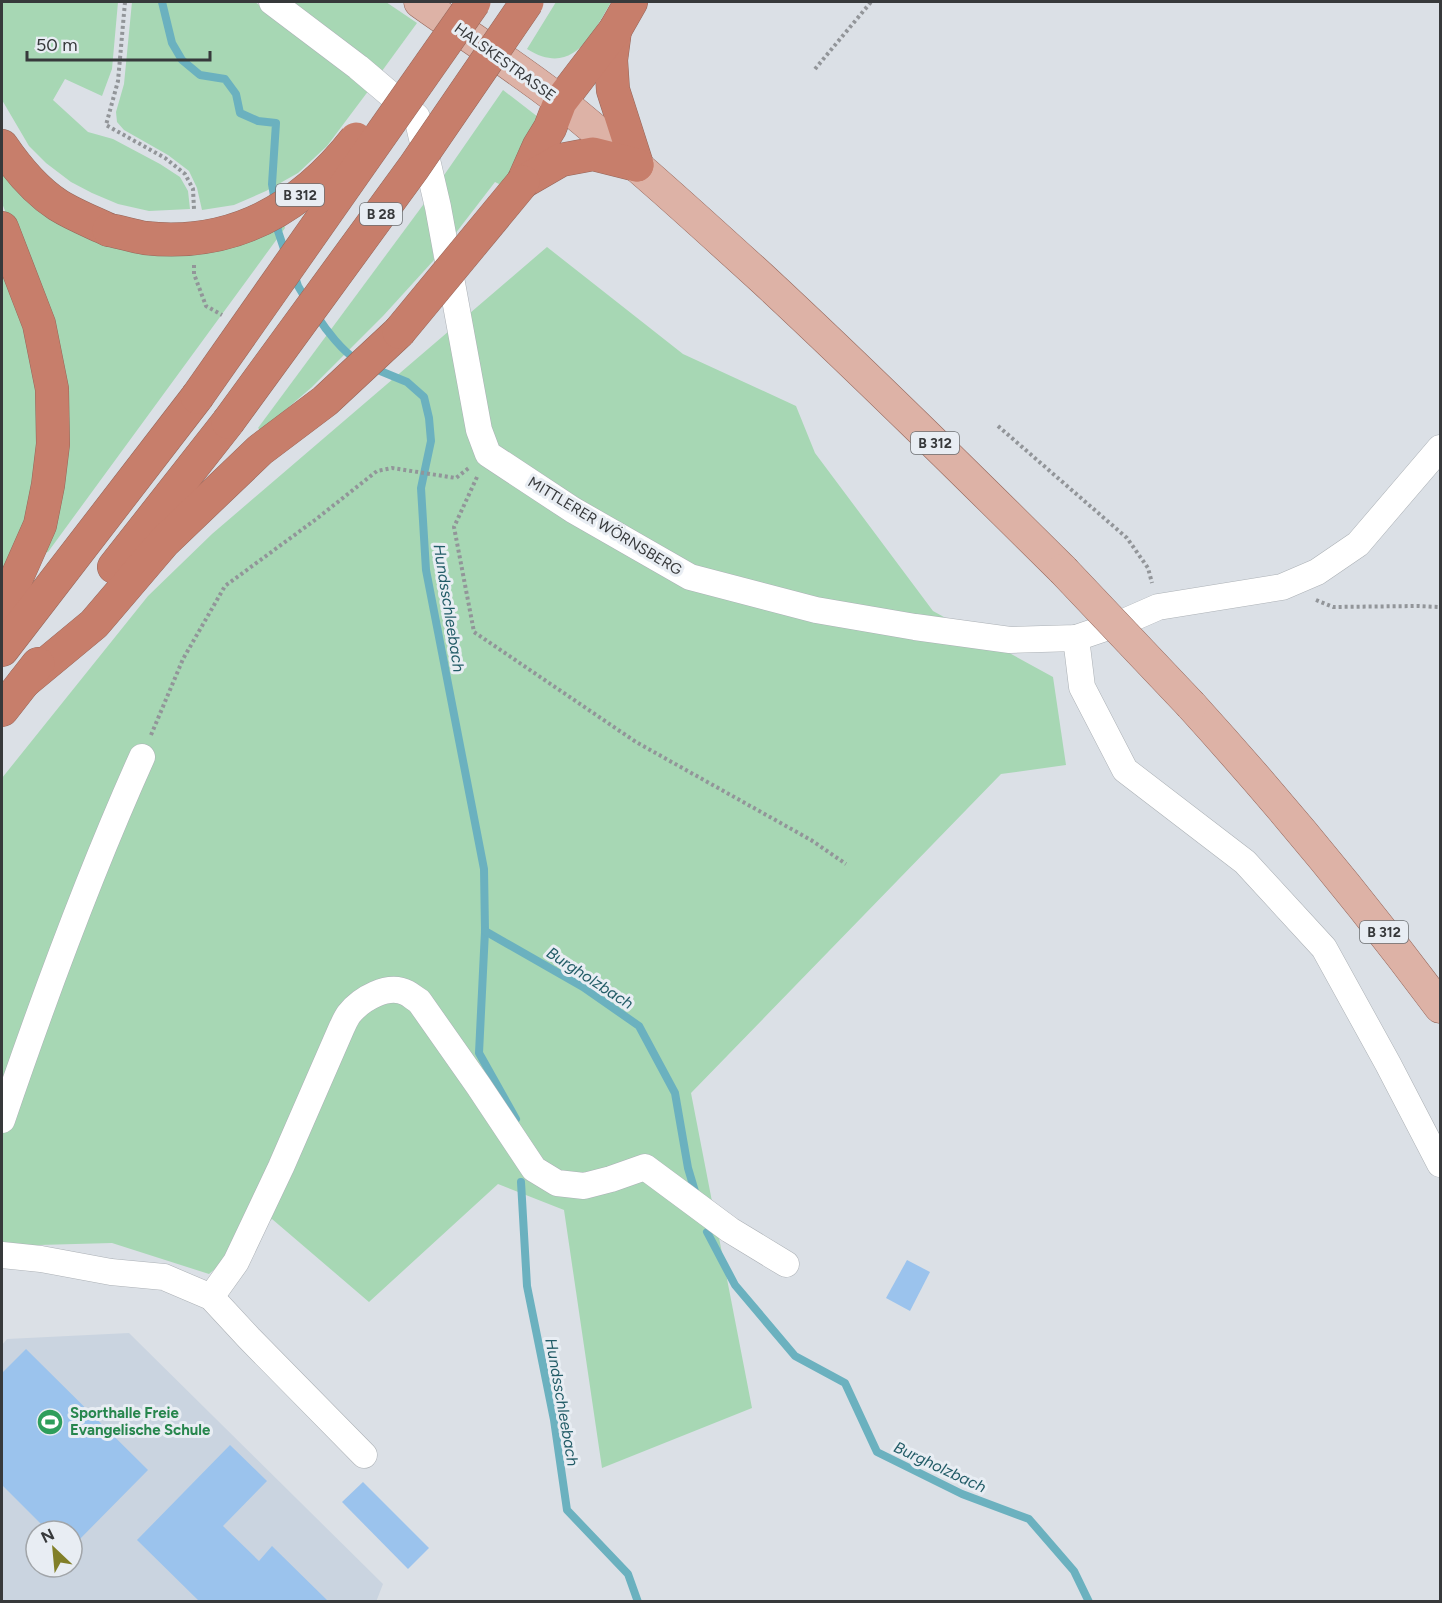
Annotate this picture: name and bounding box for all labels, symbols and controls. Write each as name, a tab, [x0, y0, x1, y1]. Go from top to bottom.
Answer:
street label: HALSKESTRASSE	[451, 19, 559, 105]
scale bar	[27, 24, 210, 62]
text: 50 m	[36, 34, 78, 56]
road number: B 312	[276, 184, 324, 206]
road number: B 28	[360, 203, 402, 225]
road number: B 312	[911, 432, 959, 454]
street label: MITTLERER WÖRNSBERG	[525, 473, 685, 579]
water label: Hundsschleebach	[429, 543, 469, 673]
road number: B 312	[1360, 921, 1408, 943]
water label: Burgholzbach	[543, 943, 637, 1013]
water label: Hundsschleebach	[541, 1337, 583, 1467]
place label: Sporthalle Freie Evangelische Schule	[70, 1404, 211, 1439]
sports icon: Sporthalle Freie Evangelische Schule	[35, 1407, 65, 1437]
water label: Burgholzbach	[891, 1437, 989, 1497]
north arrow	[24, 1519, 84, 1579]
text: N	[38, 1525, 57, 1547]

